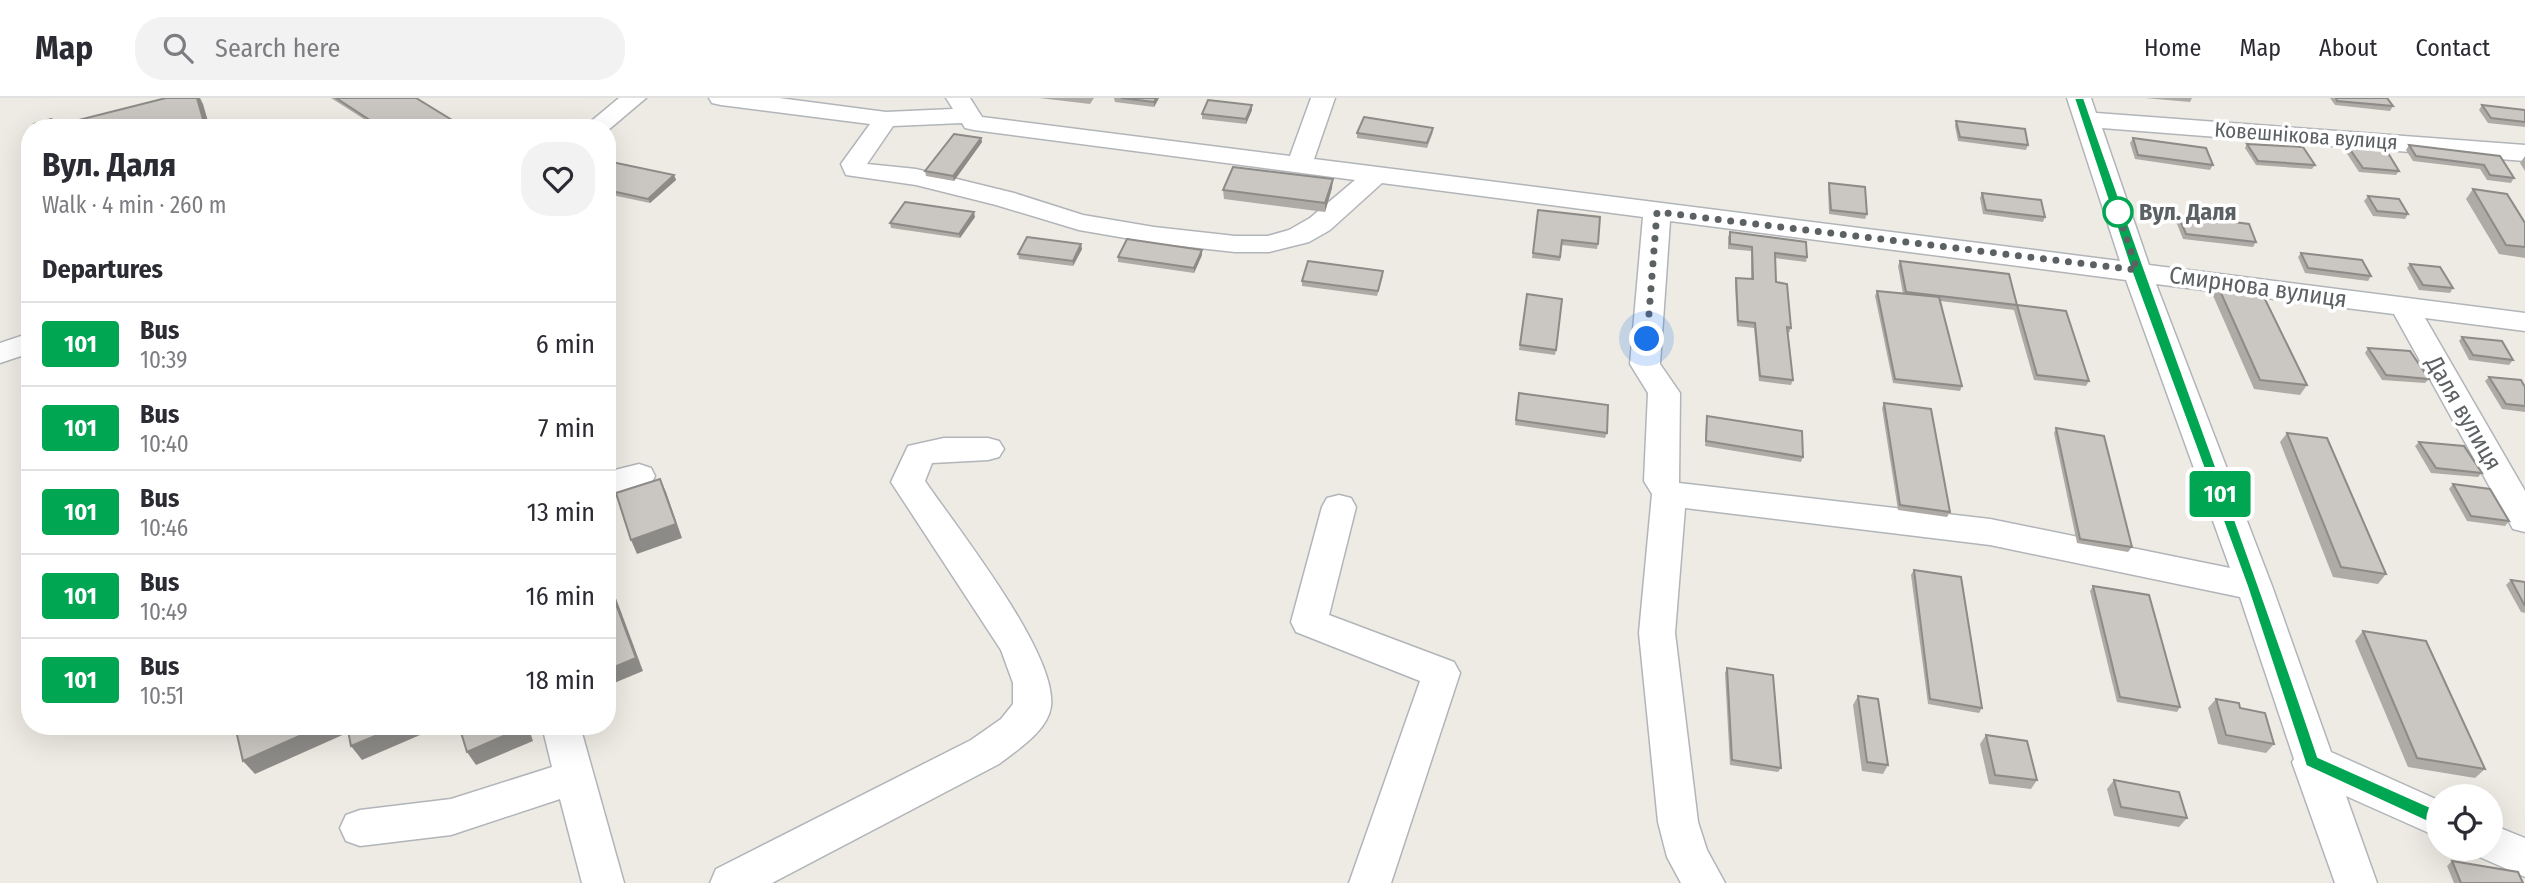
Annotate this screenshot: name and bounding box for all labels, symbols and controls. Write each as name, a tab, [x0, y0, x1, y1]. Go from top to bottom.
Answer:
search box	[135, 17, 625, 80]
text: Map	[35, 28, 93, 68]
icon: search	[159, 29, 197, 67]
text: Search here	[215, 33, 340, 64]
text: Home	[2144, 34, 2201, 62]
text: Map	[2239, 34, 2281, 62]
text: About	[2319, 34, 2377, 62]
text: Contact	[2415, 34, 2490, 62]
street label: Ковешнікова вулиця	[2214, 117, 2398, 155]
button: heart	[521, 142, 595, 216]
text: Вул. Даля	[42, 145, 176, 185]
text: Walk · 4 min · 260 m	[42, 191, 227, 219]
marker: Вул. Даля	[2103, 197, 2133, 227]
place label: Вул. Даля	[2139, 198, 2237, 226]
text: Departures	[42, 254, 163, 285]
street label: Смирнова вулиця	[2167, 261, 2349, 313]
text: Bus	[140, 315, 179, 346]
your location	[1629, 321, 1664, 356]
text: 6 min	[536, 329, 595, 360]
text: 101	[64, 330, 97, 358]
text: 10:39	[140, 346, 187, 374]
street label: Даля вулиця	[2420, 350, 2508, 475]
text: Bus	[140, 399, 179, 430]
text: 7 min	[538, 413, 595, 444]
text: 101	[64, 414, 97, 442]
text: 10:40	[140, 430, 189, 458]
line badge: 101	[2180, 471, 2260, 517]
text: 101	[2204, 480, 2236, 508]
text: Bus	[140, 483, 179, 514]
text: 13 min	[527, 497, 595, 528]
text: 101	[64, 498, 97, 526]
text: 10:46	[140, 514, 188, 542]
text: Bus	[140, 567, 179, 598]
text: 16 min	[526, 581, 595, 612]
text: 101	[64, 582, 97, 610]
text: 10:49	[140, 598, 188, 626]
text: Bus	[140, 651, 179, 682]
text: 18 min	[526, 665, 595, 696]
text: 101	[64, 666, 97, 694]
text: 10:51	[140, 682, 184, 710]
map controls	[2426, 784, 2503, 861]
button: locate	[2426, 784, 2503, 861]

